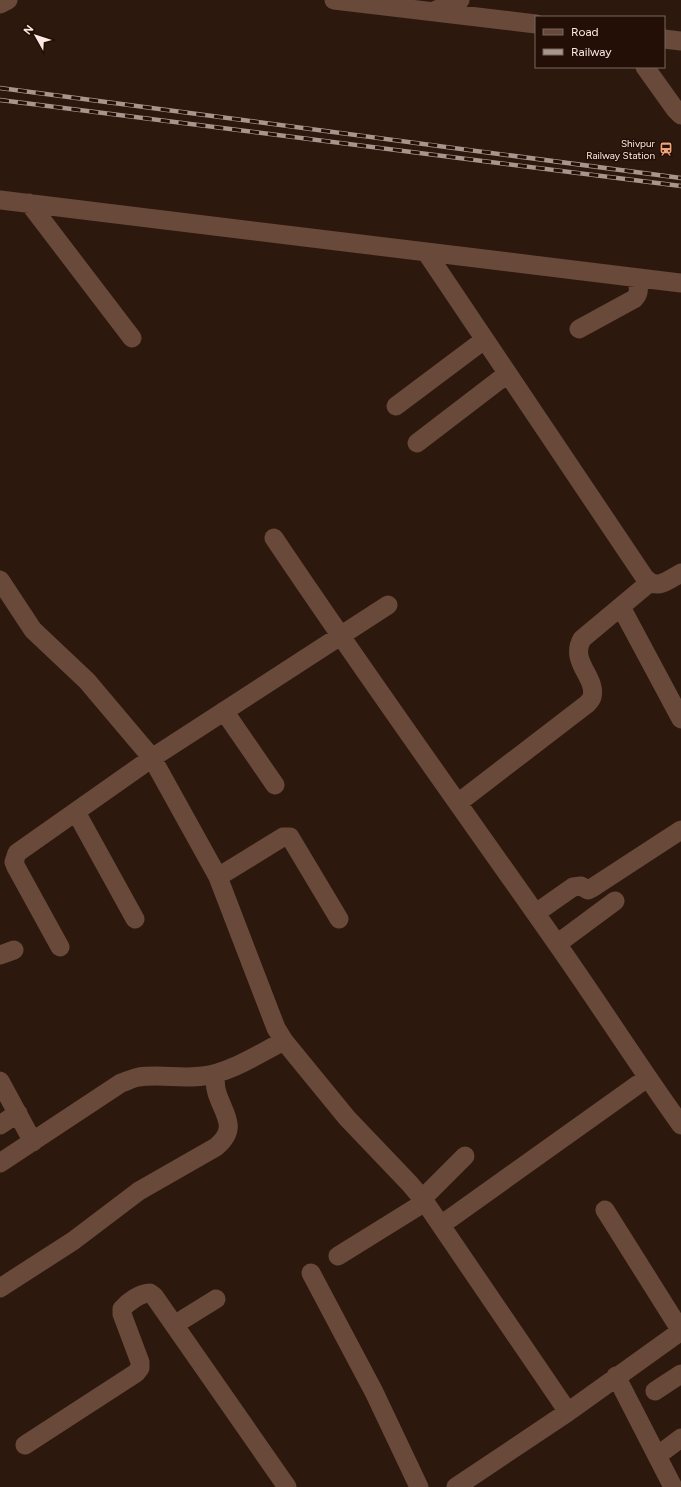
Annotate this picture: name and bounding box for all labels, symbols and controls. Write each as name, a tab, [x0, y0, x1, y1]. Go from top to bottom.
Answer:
north arrow	[16, 16, 56, 56]
legend	[535, 16, 665, 68]
text: N	[21, 23, 36, 37]
text: Road	[571, 25, 599, 39]
text: Railway	[571, 45, 612, 59]
place label: Shivpur Railway Station	[586, 137, 656, 162]
station icon: Shivpur Railway Station	[658, 141, 674, 157]

